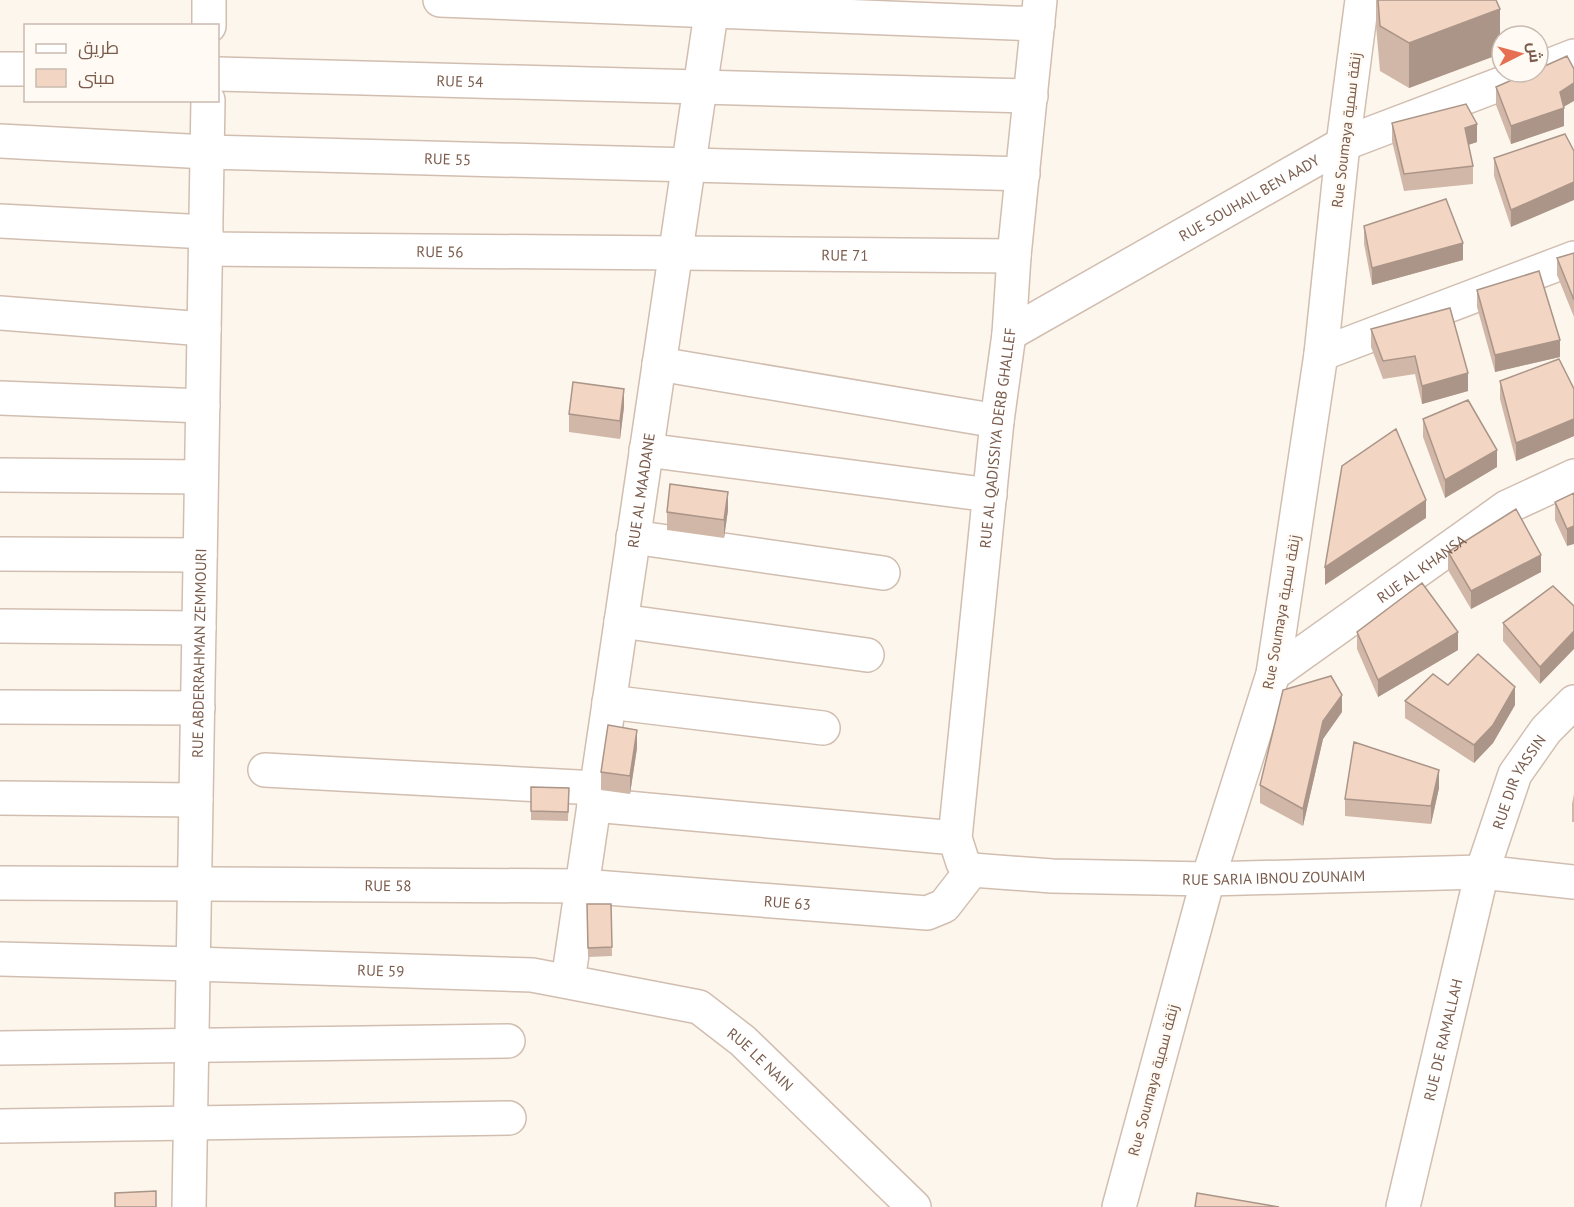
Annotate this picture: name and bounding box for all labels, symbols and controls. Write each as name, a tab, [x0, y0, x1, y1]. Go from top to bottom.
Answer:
legend	[24, 24, 219, 102]
north arrow	[1490, 24, 1550, 84]
text: طريق	[78, 36, 119, 60]
text: ش	[1524, 41, 1546, 64]
street label: Rue Soumaya زنقة سمية	[1327, 51, 1365, 209]
text: مبنى	[78, 66, 115, 89]
street label: RUE 54	[436, 70, 484, 91]
street label: RUE 55	[424, 148, 471, 169]
street label: RUE SOUHAIL BEN AADY	[1175, 150, 1323, 245]
street label: RUE 56	[416, 241, 464, 261]
street label: RUE 71	[821, 245, 869, 264]
street label: RUE AL QADISSIYA DERB GHALLEF	[975, 327, 1019, 549]
street label: RUE AL MAADANE	[623, 432, 658, 549]
street label: RUE AL KHANSA	[1373, 530, 1470, 607]
street label: Rue Soumaya زنقة سمية	[1258, 533, 1304, 691]
street label: RUE ABDERRAHMAN ZEMMOURI	[187, 548, 210, 758]
street label: RUE DIR YASSIN	[1488, 731, 1550, 832]
street label: RUE SARIA IBNOU ZOUNAIM	[1182, 865, 1365, 889]
street label: RUE 58	[364, 875, 412, 895]
street label: RUE 63	[763, 891, 812, 913]
street label: RUE 59	[357, 960, 405, 980]
street label: RUE DE RAMALLAH	[1419, 977, 1466, 1103]
street label: Rue Soumaya زنقة سمية	[1124, 1002, 1182, 1158]
street label: RUE LE NAIN	[724, 1023, 798, 1095]

